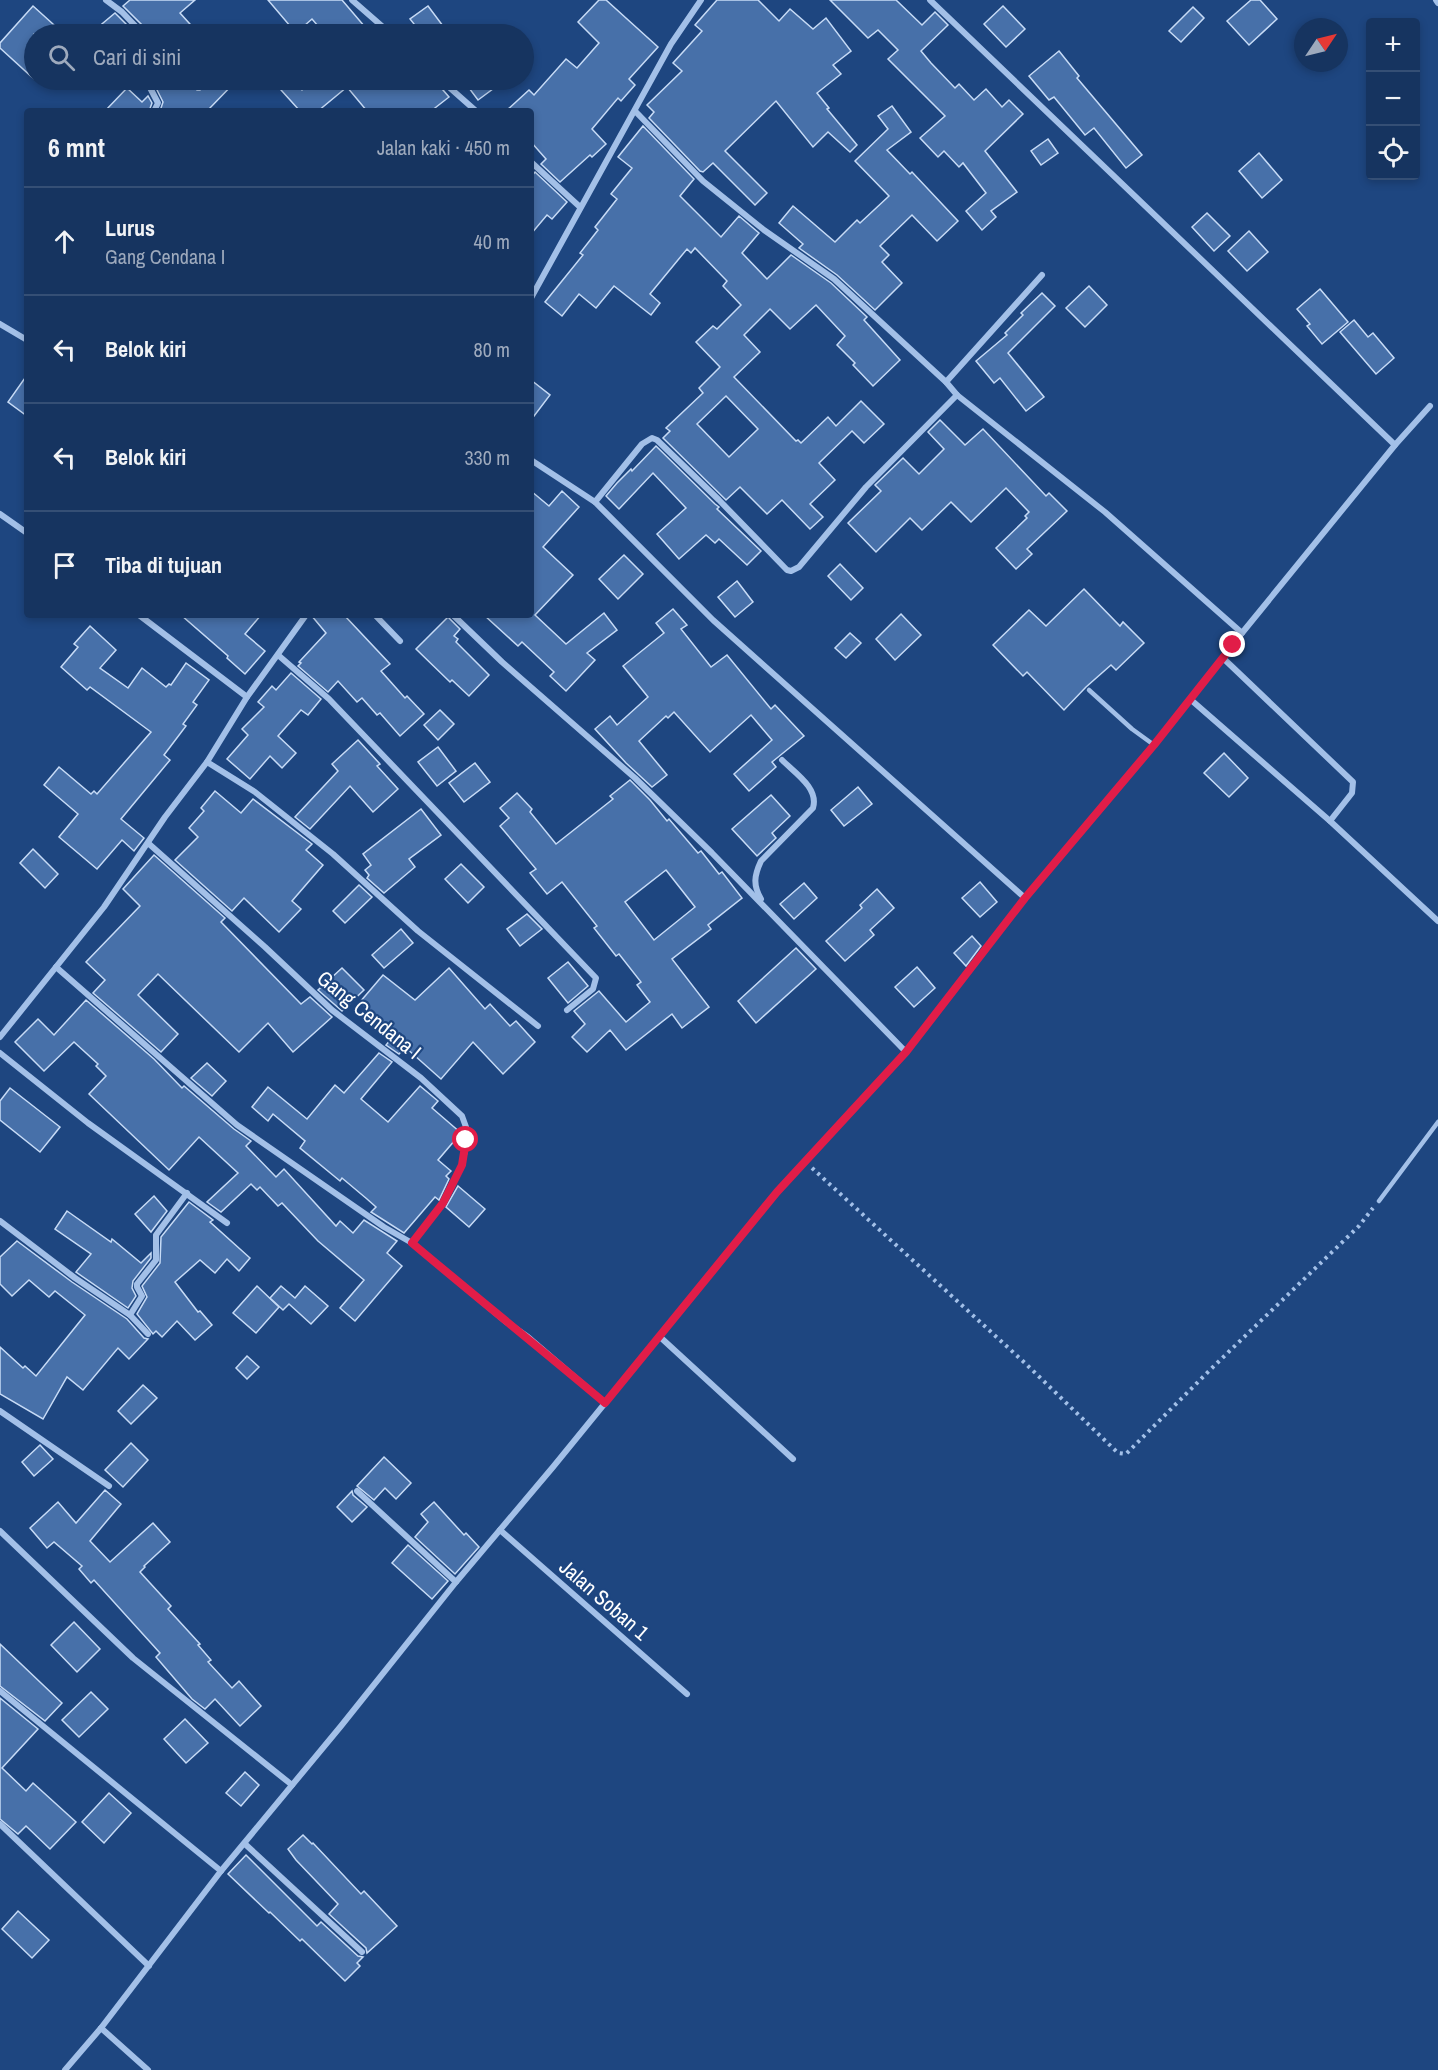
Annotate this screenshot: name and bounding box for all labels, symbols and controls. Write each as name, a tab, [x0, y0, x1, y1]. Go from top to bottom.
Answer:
north arrow	[1294, 18, 1348, 72]
map controls	[1366, 18, 1420, 180]
button: +	[1366, 18, 1420, 72]
search box	[24, 24, 534, 90]
icon: search	[45, 41, 78, 74]
text: Cari di sini	[93, 42, 181, 72]
button: −	[1366, 72, 1420, 126]
button: locate	[1366, 126, 1420, 180]
text: 6 mnt	[48, 130, 105, 165]
text: Jalan kaki · 450 m	[377, 134, 510, 161]
text: Lurus	[105, 213, 155, 243]
icon: ahead	[48, 225, 81, 258]
text: 40 m	[474, 228, 510, 255]
text: Gang Cendana I	[105, 243, 225, 270]
icon: left	[48, 333, 81, 366]
text: Belok kiri	[105, 334, 186, 364]
text: 80 m	[474, 336, 510, 363]
icon: left	[48, 441, 81, 474]
text: Belok kiri	[105, 442, 186, 472]
text: 330 m	[464, 444, 510, 471]
icon: arrive	[48, 549, 81, 582]
text: Tiba di tujuan	[105, 550, 222, 580]
route end	[1219, 631, 1245, 657]
street label: Gang Cendana I	[311, 964, 428, 1066]
route start	[452, 1126, 478, 1152]
street label: Jalan Soban 1	[553, 1553, 656, 1647]

